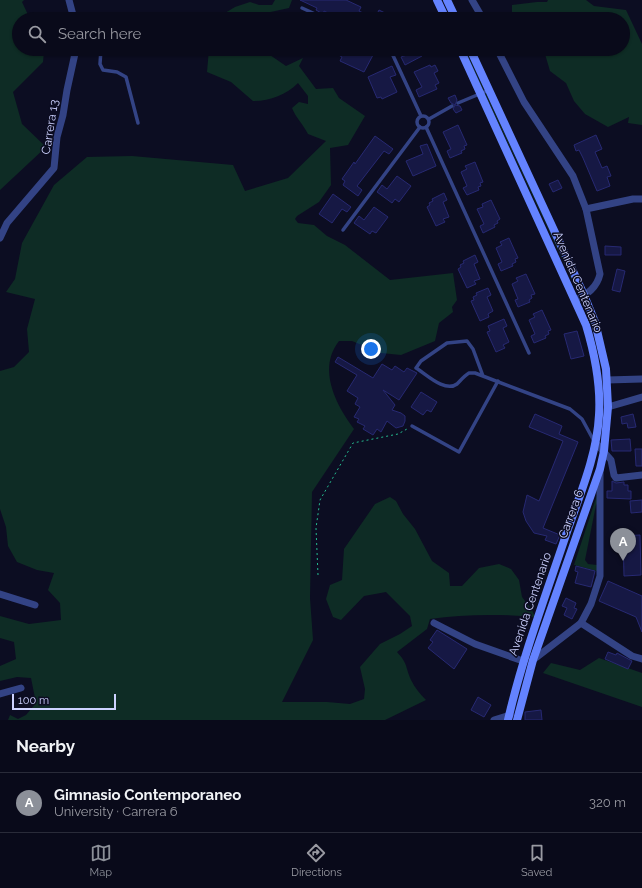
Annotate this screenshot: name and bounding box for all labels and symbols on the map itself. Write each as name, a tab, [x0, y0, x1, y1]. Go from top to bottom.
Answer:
street label: Carrera 13	[39, 99, 61, 155]
street label: Avenida Centenario	[550, 229, 606, 335]
your location	[361, 339, 381, 359]
street label: Carrera 6	[556, 488, 586, 540]
pin: A	[610, 528, 636, 561]
street label: Avenida Centenario	[506, 551, 554, 657]
scale bar	[12, 692, 116, 711]

